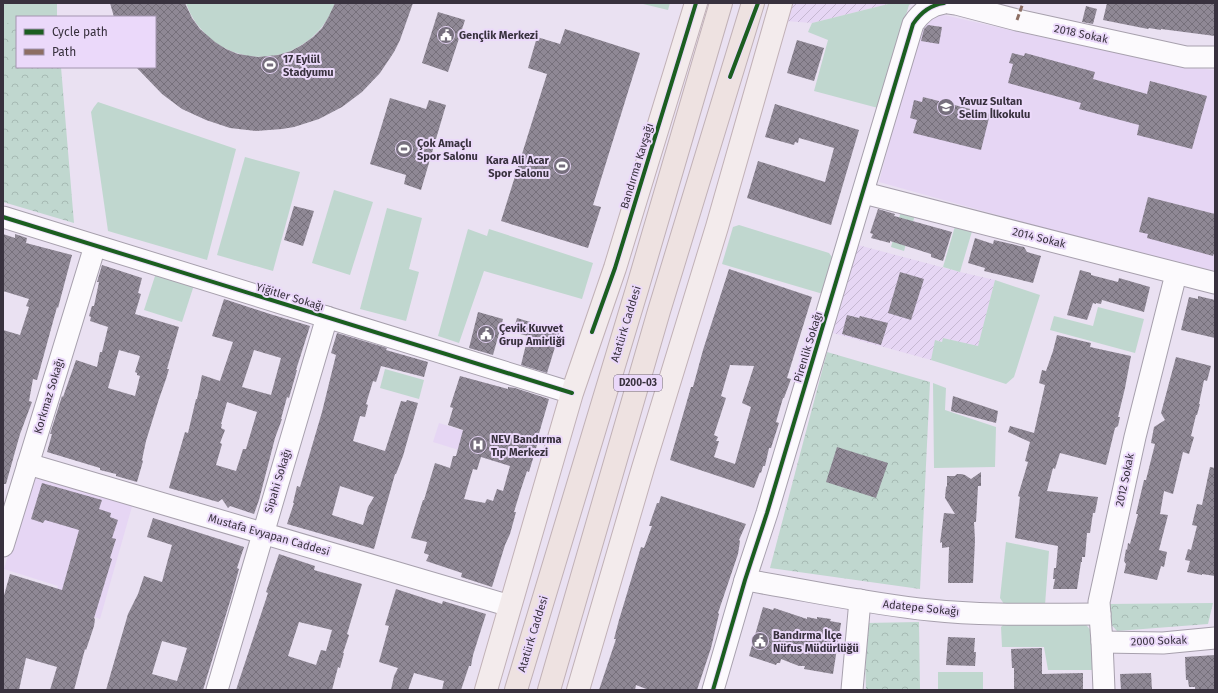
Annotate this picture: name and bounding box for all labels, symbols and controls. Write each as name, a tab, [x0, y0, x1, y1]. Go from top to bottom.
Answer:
legend	[16, 16, 156, 68]
street label: 2018 Sokak	[1053, 22, 1109, 46]
text: Cycle path	[52, 25, 108, 39]
public building icon: Gençlik Merkezi	[436, 25, 456, 45]
place label: Gençlik Merkezi	[459, 29, 538, 42]
text: Path	[52, 45, 76, 59]
place label: 17 Eylül Stadyumu	[283, 53, 334, 79]
sports icon: 17 Eylül Stadyumu	[260, 55, 280, 75]
place label: Yavuz Sultan Selim İlkokulu	[958, 95, 1030, 121]
school or university icon: Yavuz Sultan Selim İlkokulu	[936, 97, 956, 117]
street label: Bandırma Kavşağı	[618, 122, 656, 210]
place label: Çok Amaçlı Spor Salonu	[417, 137, 478, 163]
sports icon: Çok Amaçlı Spor Salonu	[394, 139, 414, 159]
place label: Kara Ali Acar Spor Salonu	[486, 154, 550, 180]
sports icon: Kara Ali Acar Spor Salonu	[552, 156, 572, 176]
street label: 2014 Sokak	[1011, 225, 1067, 251]
street label: Yiğitler Sokağı	[254, 280, 326, 314]
street label: Atatürk Caddesi	[608, 284, 644, 364]
street label: Pirenlik Sokağı	[791, 310, 825, 384]
place label: Çevik Kuvvet Grup Amirliği	[499, 322, 565, 348]
public building icon: Çevik Kuvvet Grup Amirliği	[476, 324, 496, 344]
street label: Korkmaz Sokağı	[31, 357, 67, 435]
road number: D200-03	[614, 375, 662, 391]
place label: NEV Bandırma Tıp Merkezi	[491, 433, 562, 459]
hospital icon: NEV Bandırma Tıp Merkezi	[468, 435, 488, 455]
street label: Sipahi Sokağı	[262, 447, 294, 515]
street label: 2012 Sokak	[1113, 452, 1137, 508]
street label: Mustafa Evyapan Caddesi	[207, 511, 331, 559]
street label: Atatürk Caddesi	[515, 594, 551, 674]
street label: Adatepe Sokağı	[882, 598, 960, 618]
place label: Bandırma İlçe Nüfus Müdürlüğü	[773, 629, 859, 655]
public building icon: Bandırma İlçe Nüfus Müdürlüğü	[750, 631, 770, 651]
street label: 2000 Sokak	[1131, 634, 1188, 648]

